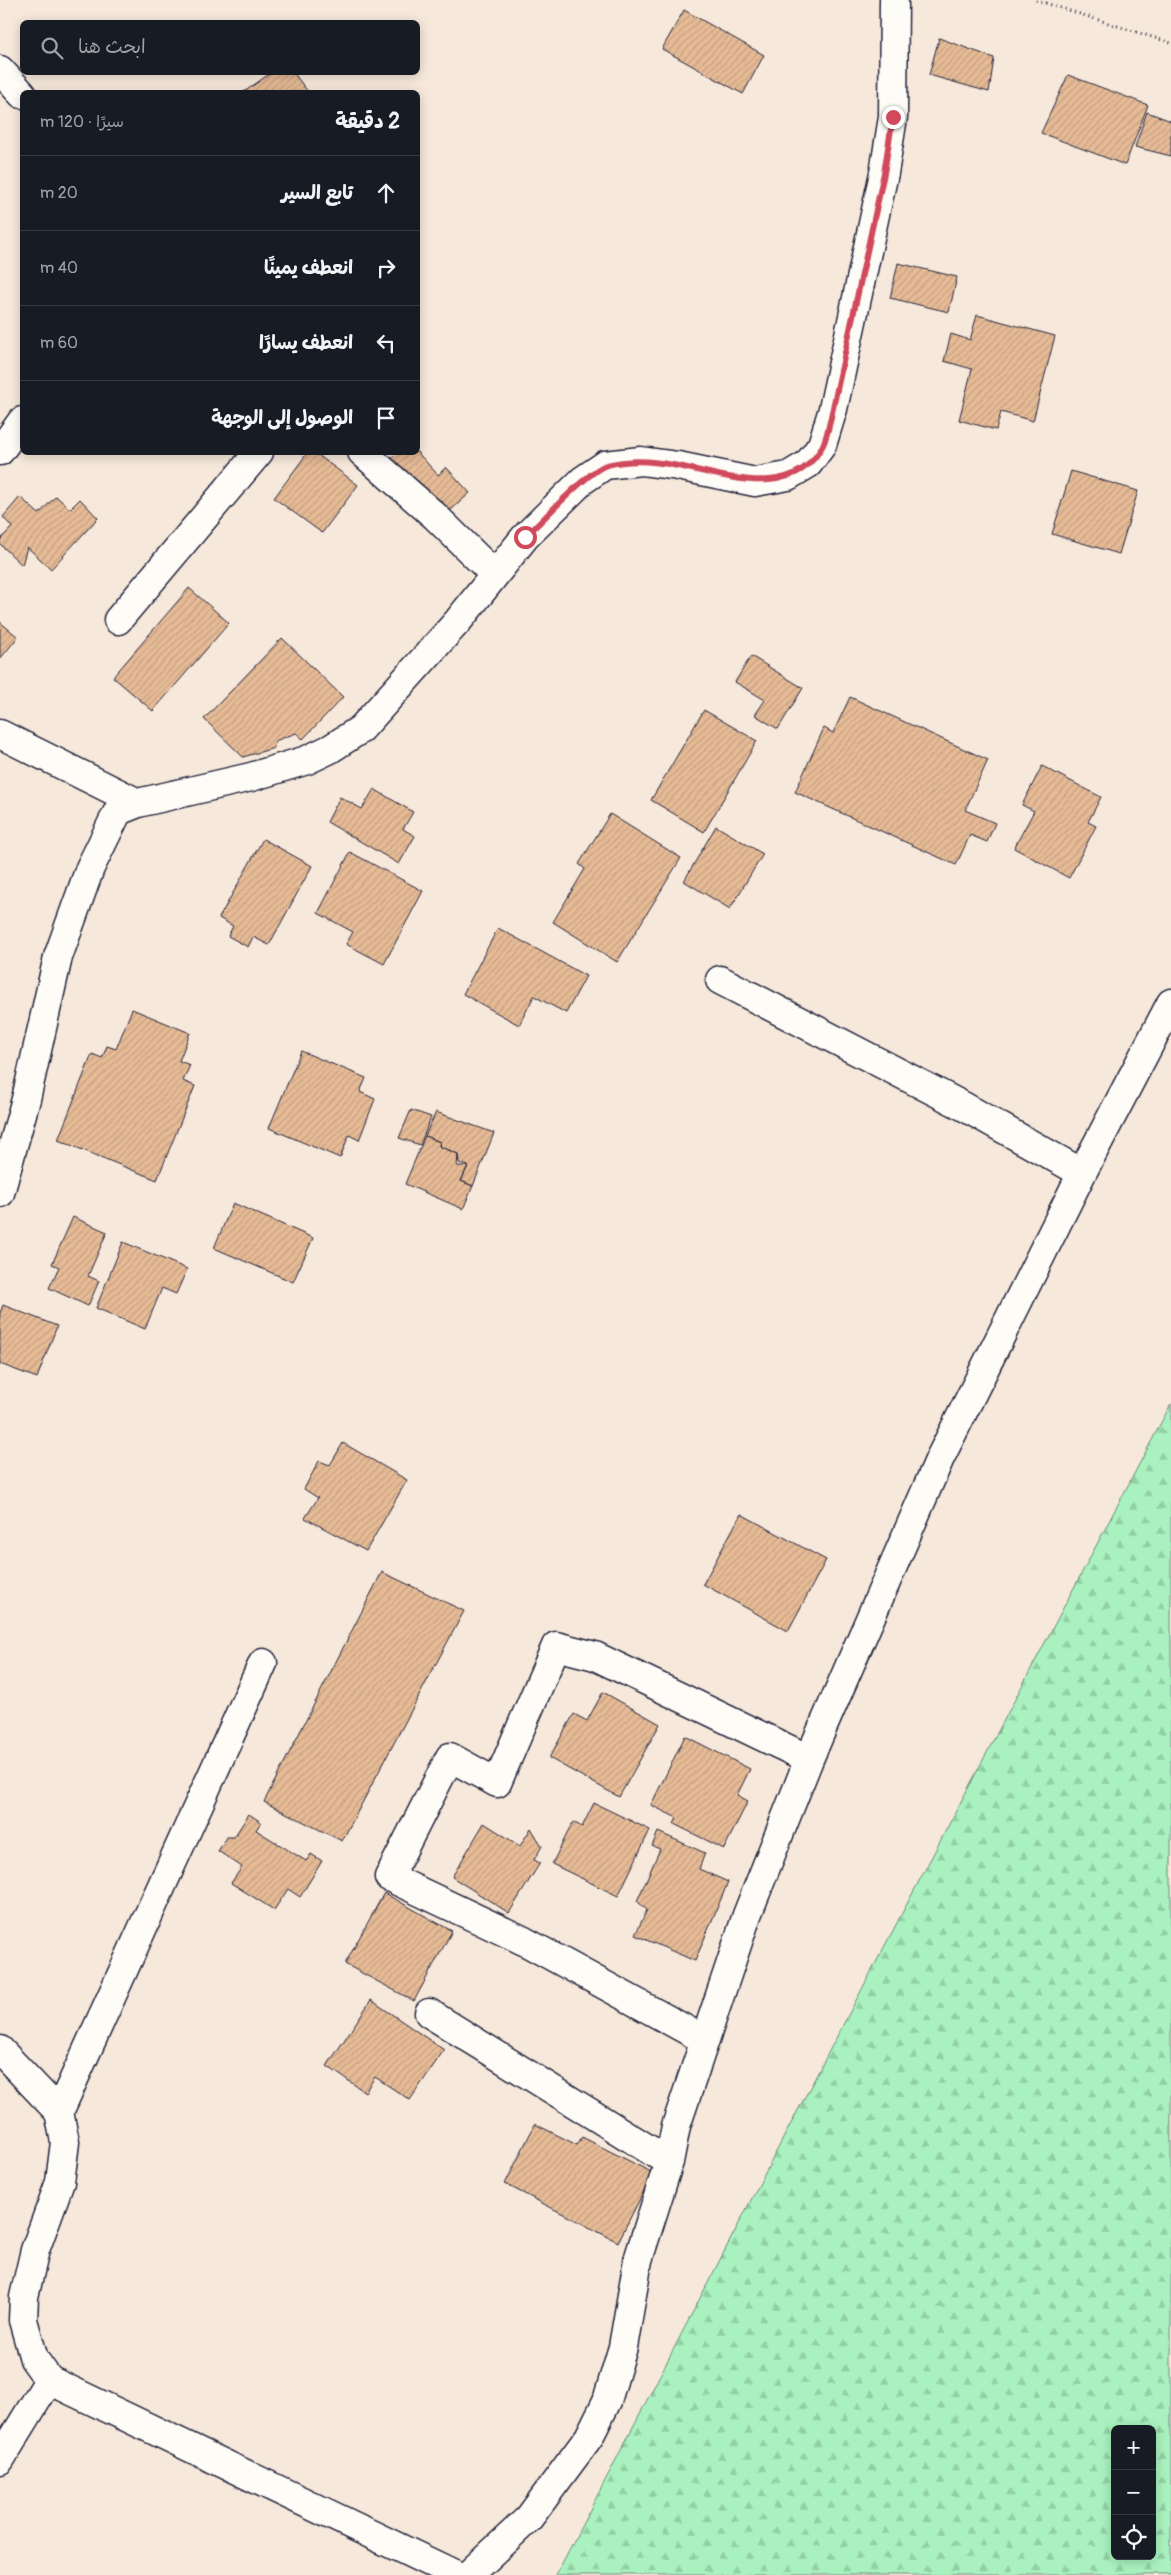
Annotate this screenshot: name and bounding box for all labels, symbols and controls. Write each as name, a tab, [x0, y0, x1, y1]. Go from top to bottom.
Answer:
search box	[20, 20, 420, 75]
icon: search	[38, 34, 66, 62]
text: ابحث هنا	[78, 35, 146, 59]
route end	[882, 106, 905, 129]
text: 2 دقيقة	[335, 108, 400, 135]
text: سيرًا · 120 m	[40, 112, 124, 132]
icon: ahead	[372, 179, 400, 207]
text: تابع السير	[281, 181, 353, 205]
text: 20 m	[40, 183, 78, 203]
icon: right	[372, 254, 400, 282]
text: انعطف يمينًا	[264, 256, 353, 280]
text: 40 m	[40, 258, 78, 278]
icon: left	[372, 329, 400, 357]
text: انعطف يسارًا	[259, 331, 353, 355]
text: 60 m	[40, 333, 78, 353]
icon: arrive	[372, 404, 400, 432]
text: الوصول إلى الوجهة	[211, 406, 353, 430]
route start	[514, 526, 537, 549]
map controls	[1111, 2425, 1156, 2560]
button: +	[1111, 2425, 1156, 2470]
button: −	[1111, 2470, 1156, 2515]
button: locate	[1111, 2515, 1156, 2560]

